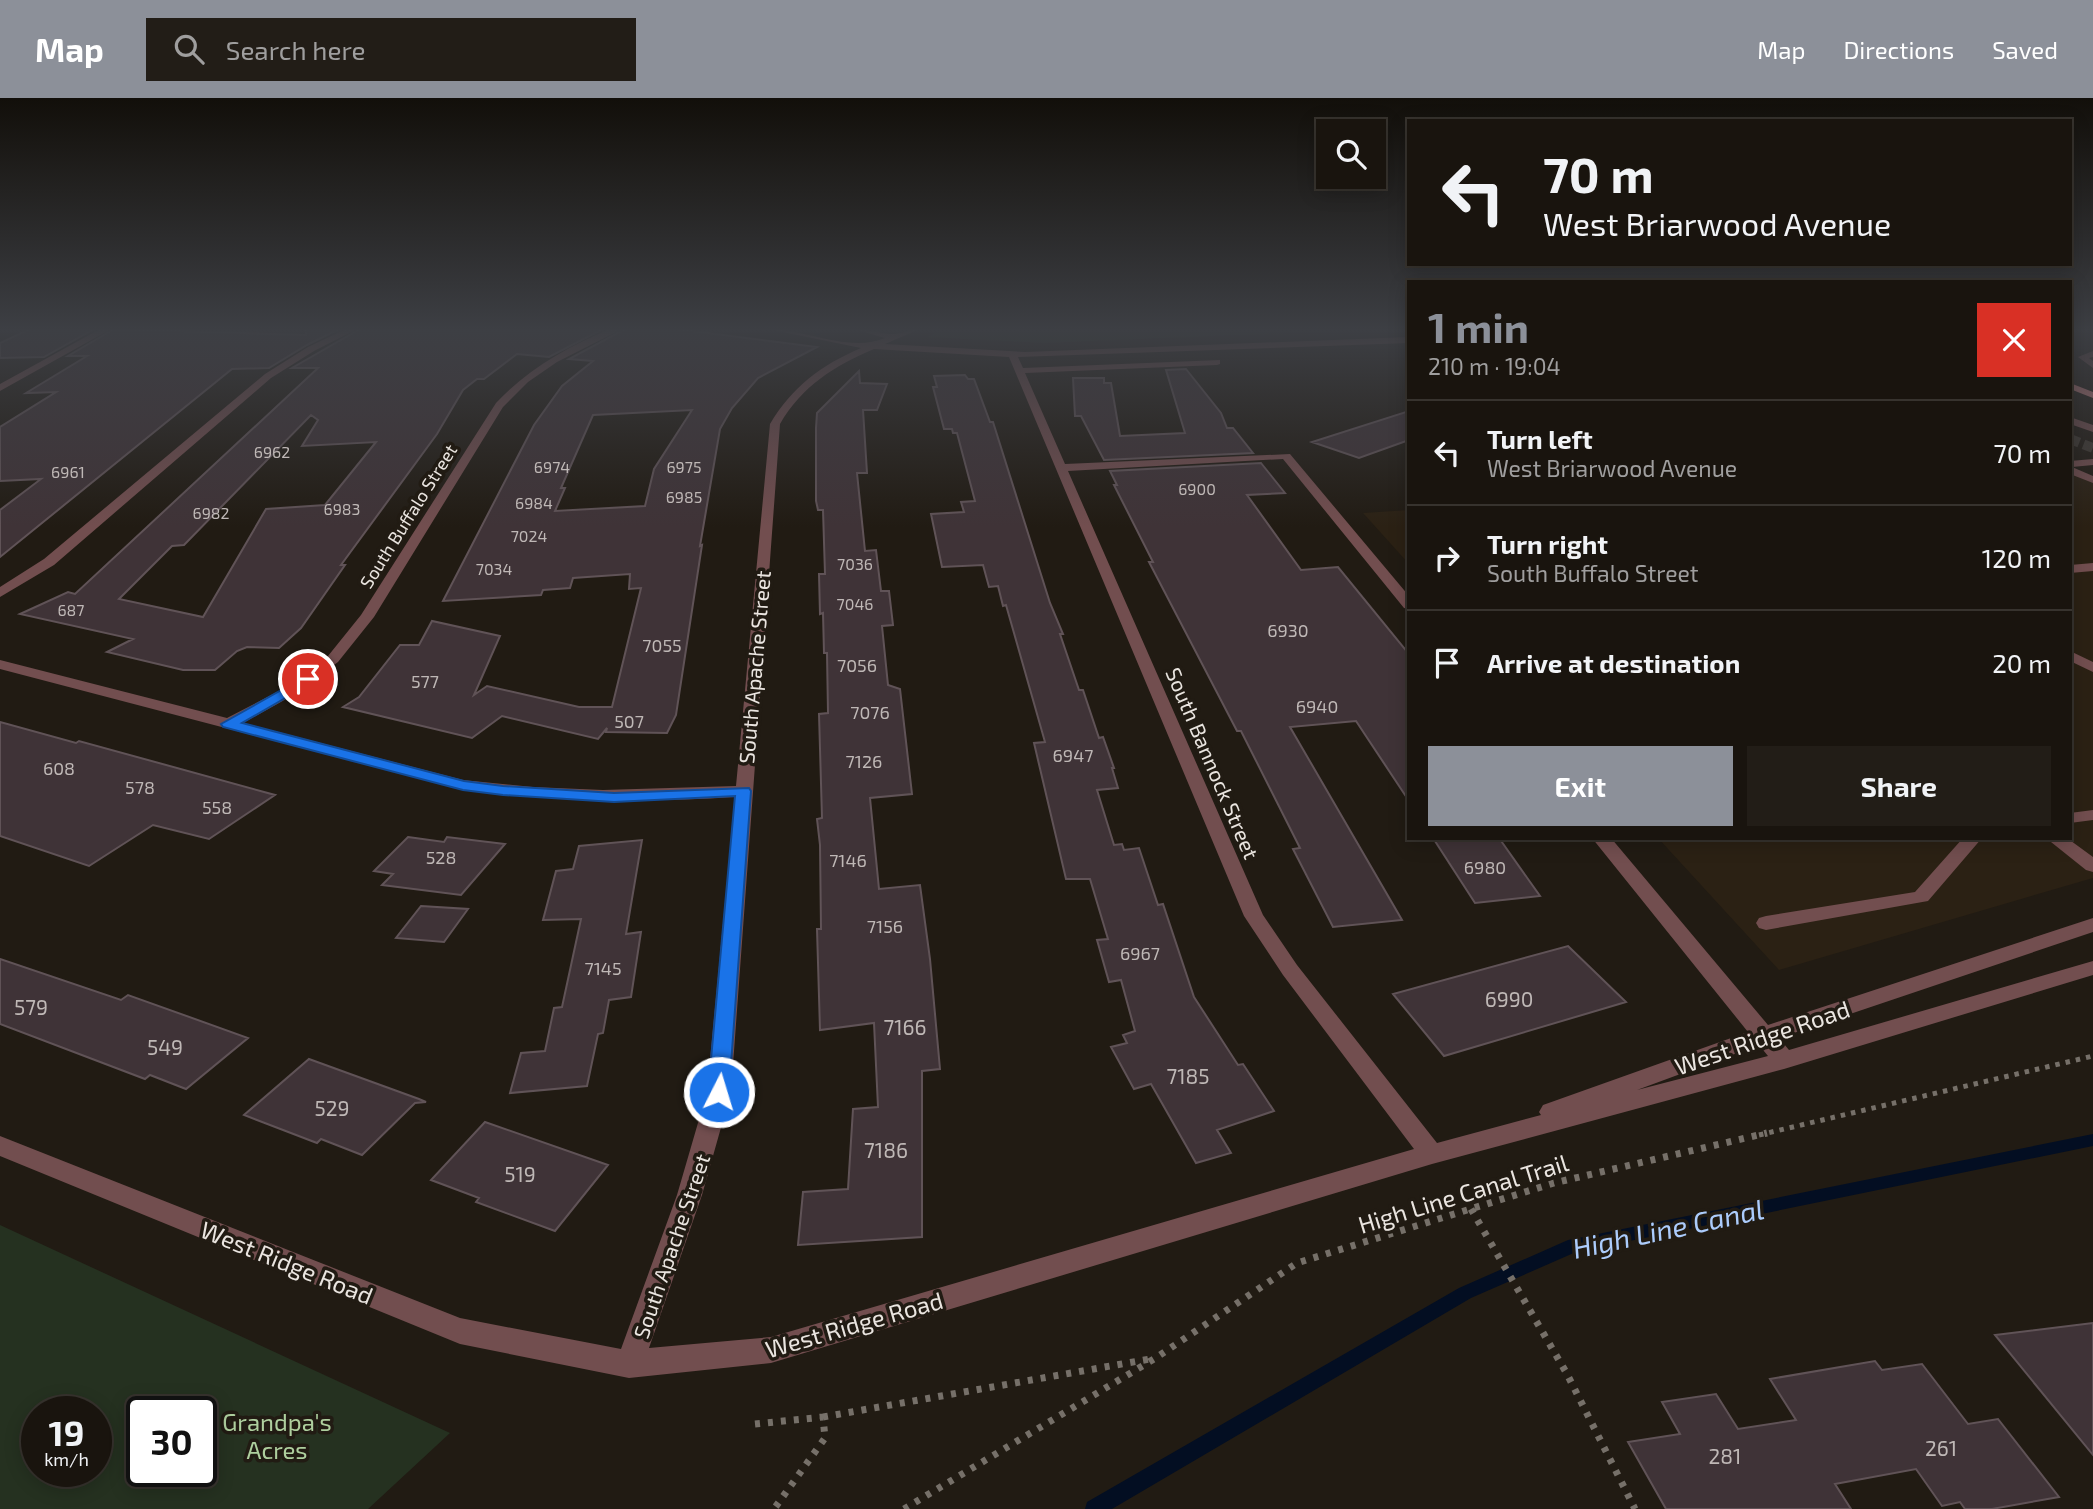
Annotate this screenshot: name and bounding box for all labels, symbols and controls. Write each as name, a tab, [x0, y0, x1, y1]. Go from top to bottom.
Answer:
search box	[146, 18, 636, 81]
text: Map	[35, 29, 104, 69]
icon: search	[170, 30, 208, 68]
text: Search here	[226, 34, 365, 65]
text: Map	[1757, 35, 1805, 64]
text: Directions	[1843, 35, 1954, 64]
text: Saved	[1992, 35, 2058, 64]
map controls	[1316, 119, 1386, 189]
button: search	[1316, 119, 1386, 189]
text: 70 m	[1543, 144, 1654, 203]
icon: left	[1428, 147, 1519, 238]
text: West Briarwood Avenue	[1543, 204, 1891, 242]
text: 1 min	[1428, 301, 1529, 351]
button: close	[1977, 303, 2051, 377]
text: 210 m · 19:04	[1428, 352, 1561, 380]
text: Turn left	[1487, 423, 1593, 454]
icon: left	[1428, 434, 1466, 472]
text: 70 m	[1993, 437, 2051, 468]
street label: South Buffalo Street	[355, 440, 461, 592]
house number: 6962	[254, 442, 290, 461]
text: West Briarwood Avenue	[1487, 454, 1737, 482]
house number: 6974	[534, 457, 570, 476]
house number: 6975	[666, 457, 702, 476]
house number: 6961	[51, 462, 85, 481]
house number: 6900	[1178, 479, 1216, 498]
house number: 6985	[666, 487, 702, 506]
house number: 6984	[515, 493, 553, 512]
house number: 6983	[324, 499, 360, 518]
house number: 6982	[192, 503, 230, 522]
house number: 7024	[511, 526, 547, 545]
text: Turn right	[1487, 528, 1608, 559]
icon: right	[1428, 539, 1466, 577]
text: 120 m	[1982, 542, 2051, 573]
house number: 7036	[837, 554, 873, 573]
house number: 7034	[476, 559, 512, 578]
text: South Buffalo Street	[1487, 559, 1699, 587]
street label: South Apache Street	[733, 569, 775, 765]
house number: 7046	[837, 594, 873, 613]
house number: 687	[57, 600, 85, 619]
house number: 6930	[1267, 619, 1309, 641]
house number: 7055	[642, 634, 682, 656]
icon: arrive	[1428, 644, 1466, 682]
text: Arrive at destination	[1487, 647, 1740, 678]
text: 20 m	[1992, 647, 2051, 678]
pin	[278, 649, 338, 709]
house number: 7056	[837, 654, 877, 676]
icon: arrive	[289, 660, 327, 698]
street label: South Bannock Street	[1161, 664, 1265, 862]
house number: 577	[411, 670, 439, 692]
house number: 6940	[1296, 695, 1338, 717]
house number: 7076	[850, 701, 890, 723]
house number: 507	[614, 710, 644, 732]
house number: 6947	[1053, 744, 1093, 766]
button: Exit	[1428, 746, 1733, 826]
button: Share	[1747, 746, 2051, 826]
house number: 7126	[846, 750, 882, 772]
house number: 608	[43, 757, 75, 779]
house number: 578	[125, 776, 155, 798]
house number: 558	[202, 796, 232, 818]
house number: 528	[426, 846, 456, 868]
house number: 7146	[829, 849, 867, 871]
house number: 6980	[1464, 856, 1506, 878]
house number: 7156	[867, 915, 903, 937]
house number: 6967	[1120, 942, 1160, 964]
house number: 7145	[584, 957, 622, 979]
house number: 6990	[1485, 986, 1533, 1011]
street label: West Ridge Road	[1671, 993, 1853, 1081]
house number: 579	[14, 994, 48, 1019]
house number: 7166	[883, 1014, 927, 1039]
house number: 549	[147, 1034, 183, 1059]
position arrow	[682, 1055, 756, 1129]
house number: 7185	[1166, 1063, 1210, 1088]
house number: 529	[314, 1095, 350, 1120]
house number: 7186	[864, 1137, 908, 1162]
street label: High Line Canal Trail	[1355, 1147, 1571, 1239]
street label: South Apache Street	[628, 1150, 714, 1342]
house number: 519	[504, 1161, 536, 1186]
water label: High Line Canal	[1569, 1191, 1767, 1265]
street label: West Ridge Road	[197, 1214, 377, 1310]
street label: West Ridge Road	[762, 1285, 946, 1363]
speed limit sign: 30	[126, 1396, 217, 1487]
park label: Grandpa's Acres	[222, 1407, 332, 1464]
text: 19	[49, 1411, 84, 1453]
house number: 261	[1925, 1435, 1957, 1460]
house number: 281	[1709, 1443, 1741, 1468]
text: km/h	[44, 1448, 89, 1470]

